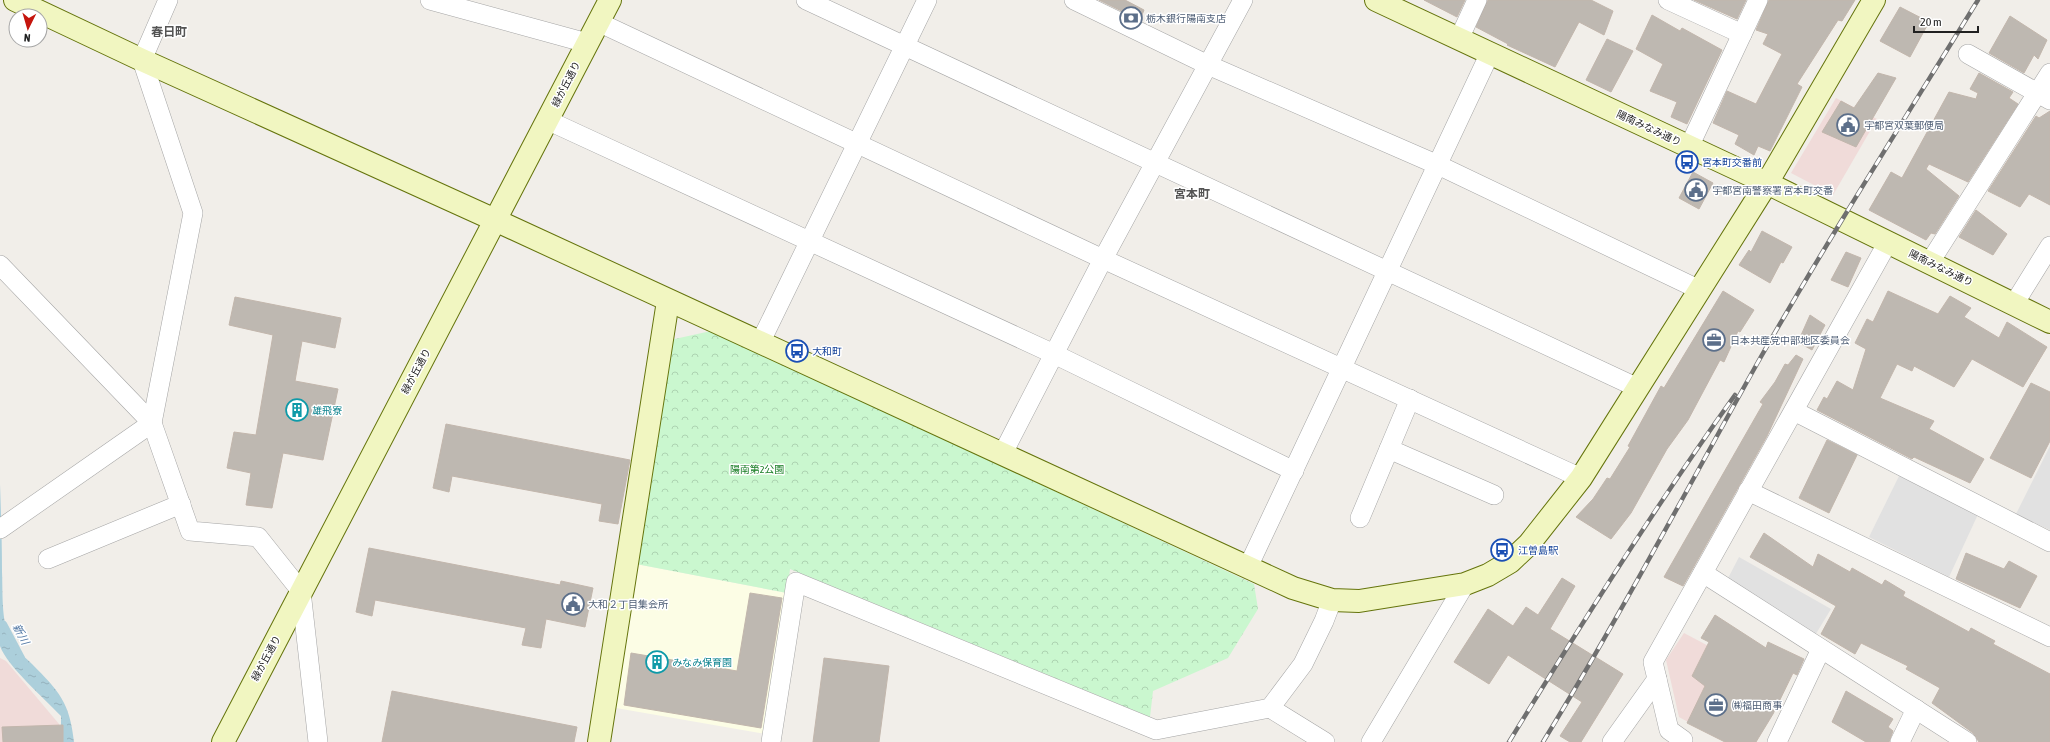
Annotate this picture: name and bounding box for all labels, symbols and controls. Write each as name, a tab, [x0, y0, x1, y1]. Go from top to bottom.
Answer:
bank icon: 栃木銀行陽南支店	[1118, 5, 1144, 31]
north arrow	[8, 8, 48, 48]
scale bar	[1914, 8, 1978, 34]
place label: 栃木銀行陽南支店	[1146, 13, 1226, 24]
text: 20 m	[1920, 15, 1942, 29]
district label: 春日町	[151, 25, 187, 39]
text: N	[23, 32, 31, 44]
street label: 緑が丘通り	[550, 59, 582, 109]
street label: 陽南みなみ通り	[1615, 108, 1683, 148]
public building icon: 宇都宮双葉郵便局	[1835, 112, 1861, 138]
place label: 宇都宮双葉郵便局	[1864, 120, 1944, 131]
bus stop icon: 宮本町交番前	[1674, 149, 1700, 175]
place label: 宮本町交番前	[1702, 157, 1762, 168]
public building icon: 宇都宮南警察署 宮本町交番	[1683, 177, 1709, 203]
place label: 宇都宮南警察署 宮本町交番	[1712, 185, 1833, 196]
district label: 宮本町	[1174, 187, 1210, 201]
street label: 陽南みなみ通り	[1907, 248, 1975, 288]
office icon: 日本共産党中部地区委員会	[1701, 327, 1727, 353]
place label: 日本共産党中部地区委員会	[1730, 335, 1850, 346]
bus stop icon: 大和町	[784, 338, 810, 364]
street label: 緑が丘通り	[399, 346, 433, 396]
place label: 大和町	[812, 346, 842, 357]
building icon: 雄飛寮	[284, 397, 310, 423]
place label: 雄飛寮	[312, 405, 342, 416]
park label: 陽南第2公園	[730, 464, 784, 475]
bus stop icon: 江曽島駅	[1489, 537, 1515, 563]
place label: 江曽島駅	[1518, 545, 1559, 556]
public building icon: 大和２丁目集会所	[560, 591, 586, 617]
place label: 大和２丁目集会所	[588, 599, 668, 610]
water label: 新川	[10, 621, 32, 647]
street label: 緑が丘通り	[249, 633, 283, 683]
building icon: みなみ保育園	[644, 649, 670, 675]
place label: みなみ保育園	[672, 657, 732, 668]
office icon: ㈱福田商事	[1703, 692, 1729, 718]
place label: ㈱福田商事	[1732, 700, 1782, 711]

